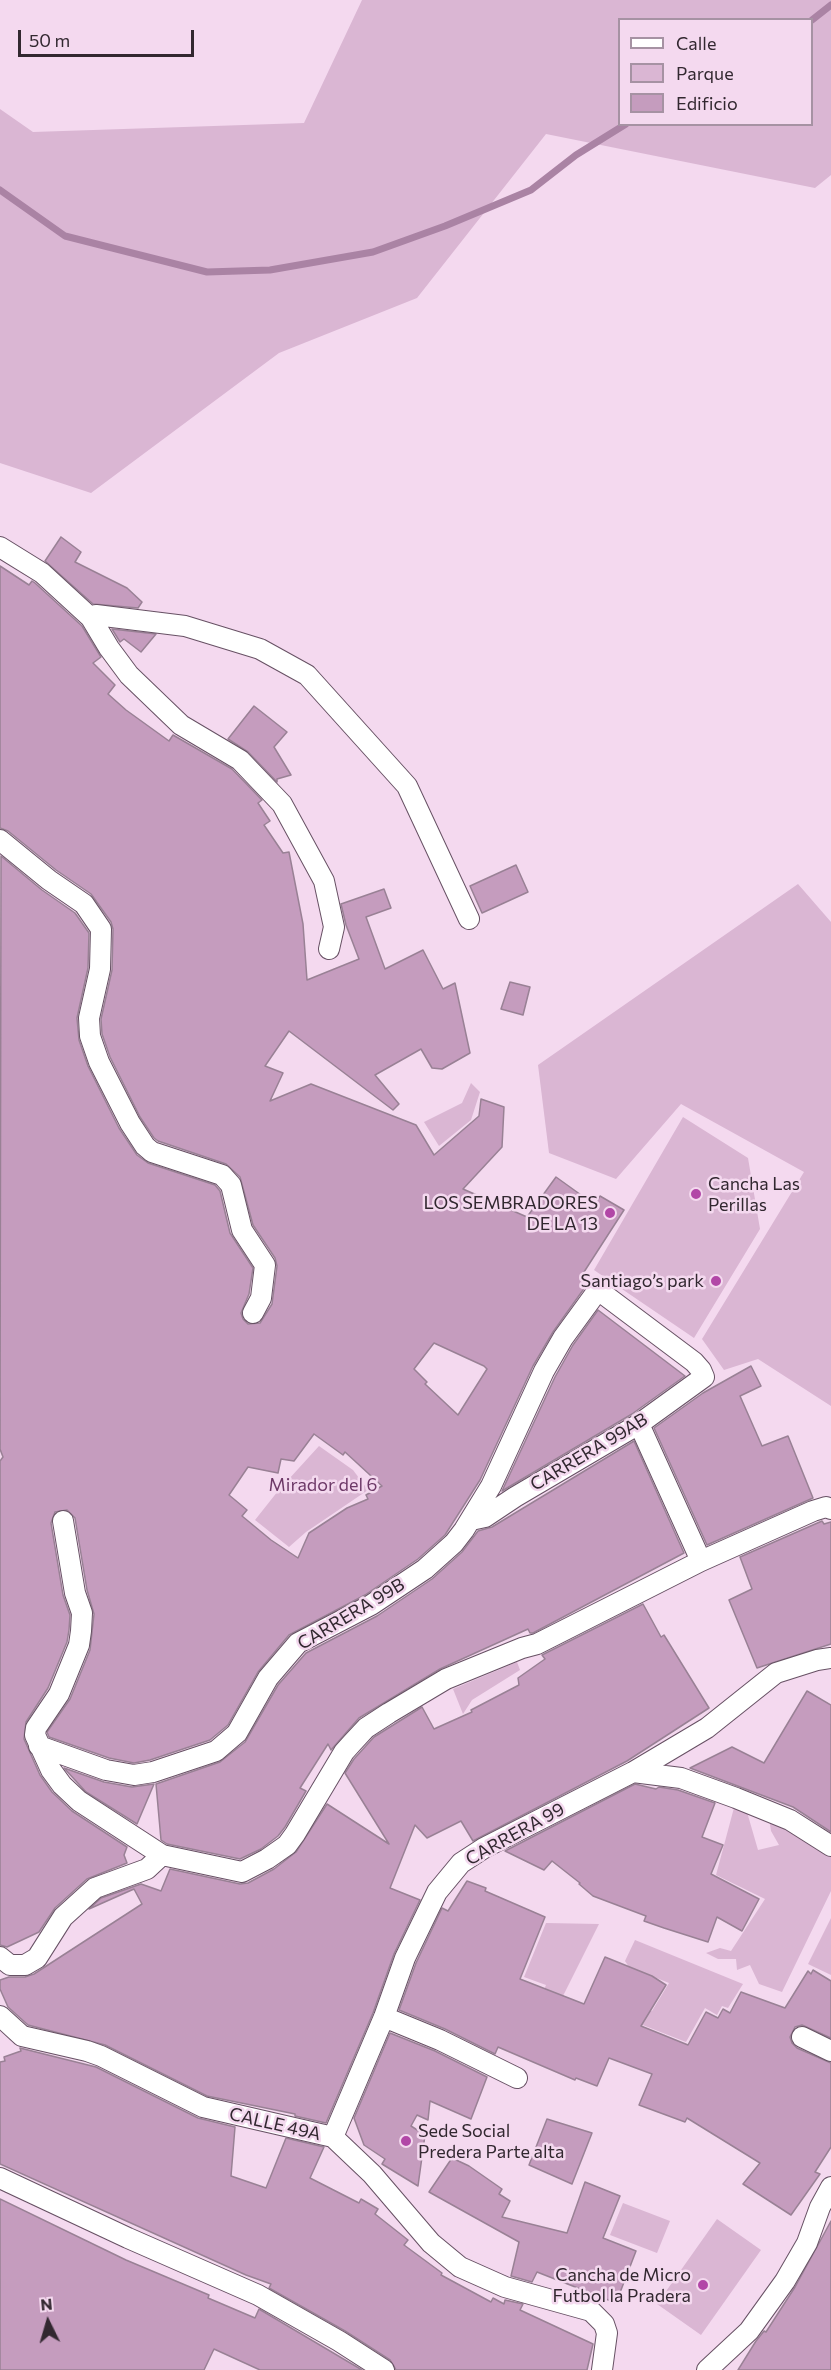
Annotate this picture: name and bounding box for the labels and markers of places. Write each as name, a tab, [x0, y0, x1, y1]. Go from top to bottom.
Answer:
place label: Cancha Las Perillas	[708, 1173, 800, 1216]
marker: Cancha Las Perillas	[689, 1187, 703, 1201]
place label: LOS SEMBRADORES DE LA 13	[423, 1192, 598, 1234]
marker: LOS SEMBRADORES DE LA 13	[603, 1206, 617, 1220]
place label: Santiago’s park	[581, 1270, 704, 1292]
marker: Santiago’s park	[709, 1274, 723, 1288]
place label: Sede Social Predera Parte alta	[418, 2120, 564, 2162]
marker: Sede Social Predera Parte alta	[399, 2134, 413, 2148]
place label: Cancha de Micro Futbol la Pradera	[553, 2264, 691, 2306]
marker: Cancha de Micro Futbol la Pradera	[696, 2278, 710, 2292]

